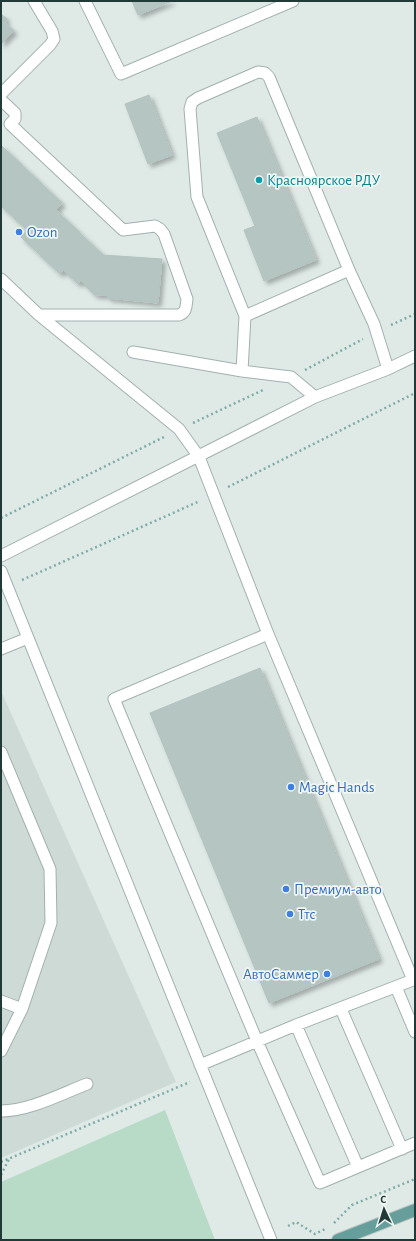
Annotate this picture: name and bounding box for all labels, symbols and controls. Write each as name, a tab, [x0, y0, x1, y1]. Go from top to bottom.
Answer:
place label: Красноярское РДУ	[267, 173, 381, 188]
marker: Красноярское РДУ	[254, 175, 264, 185]
place label: Ozon	[27, 225, 57, 240]
marker: Ozon	[14, 227, 24, 237]
place label: Magic Hands	[299, 780, 375, 795]
marker: Magic Hands	[286, 782, 296, 792]
place label: Премиум-авто	[294, 882, 382, 897]
marker: Премиум-авто	[281, 884, 291, 894]
place label: Ттс	[298, 907, 315, 922]
marker: Ттс	[285, 909, 295, 919]
place label: АвтоСаммер	[243, 967, 319, 982]
marker: АвтоСаммер	[322, 969, 332, 979]
north arrow	[364, 1189, 404, 1229]
text: С	[380, 1194, 387, 1205]

